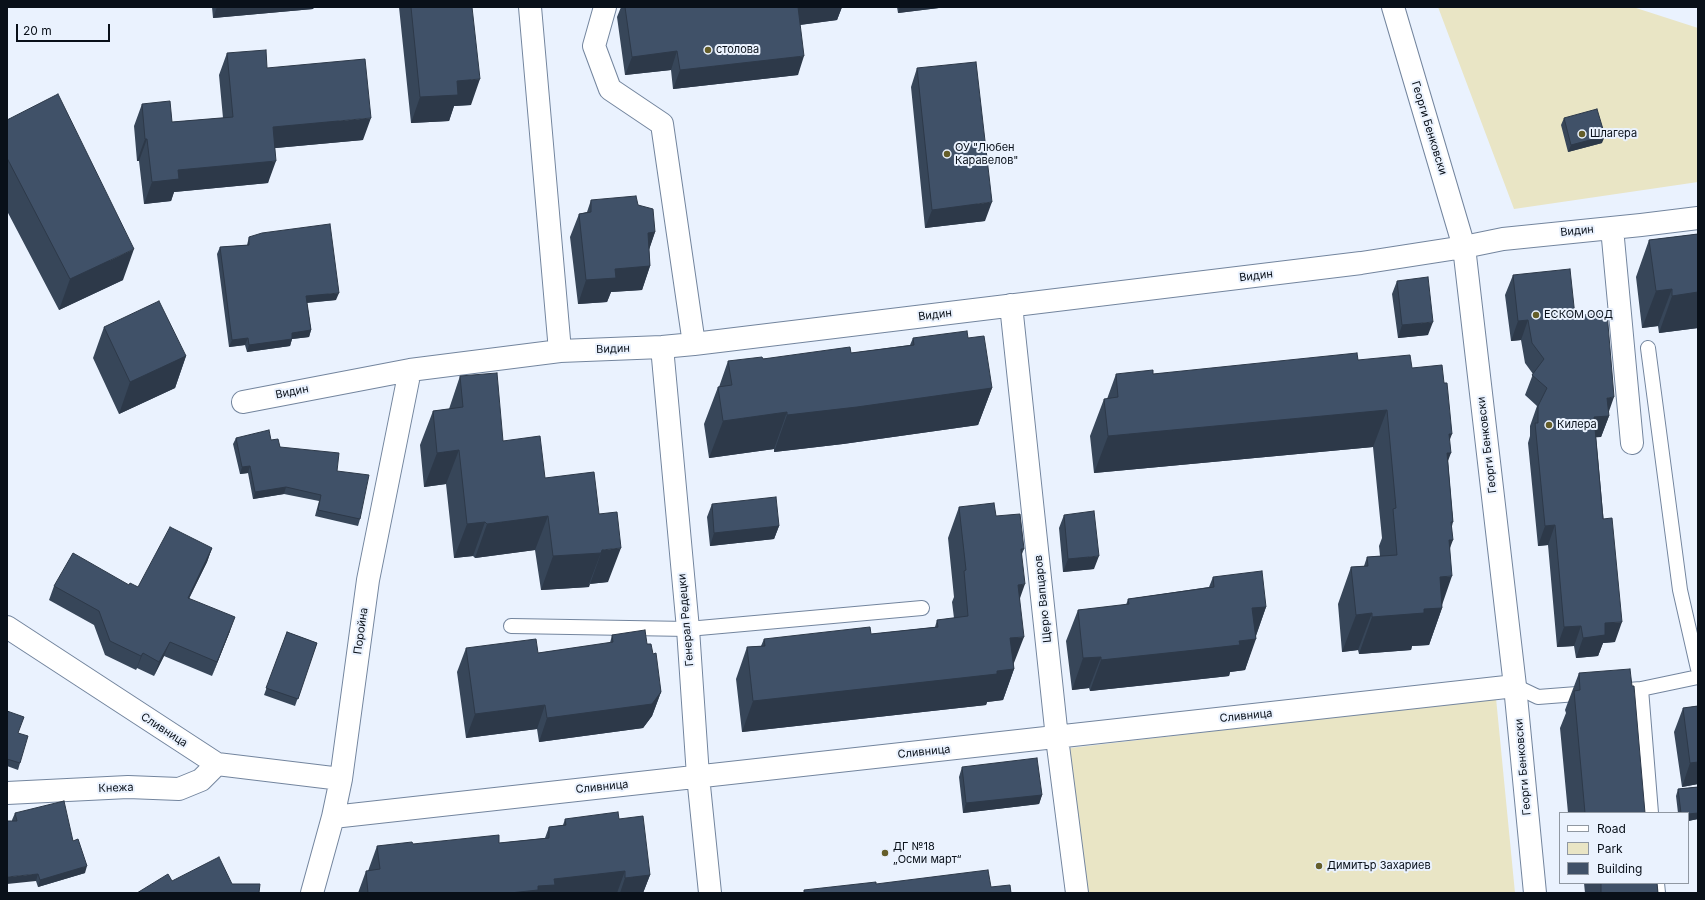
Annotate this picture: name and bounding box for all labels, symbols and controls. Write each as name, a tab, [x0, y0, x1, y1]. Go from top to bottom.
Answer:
scale bar	[18, 16, 112, 42]
text: 20 m	[23, 23, 52, 38]
place label: столова	[716, 43, 759, 57]
marker: столова	[703, 45, 713, 55]
street label: Георги Бенковски	[1408, 80, 1450, 176]
place label: Шлагера	[1590, 127, 1637, 141]
marker: Шлагера	[1577, 129, 1587, 139]
place label: ОУ "Любен Каравелов"	[955, 141, 1018, 167]
marker: ОУ "Любен Каравелов"	[942, 149, 952, 159]
street label: Видин	[1560, 223, 1594, 239]
street label: Видин	[1239, 267, 1273, 285]
street label: Видин	[918, 306, 952, 324]
place label: ЕСКОМ ООД	[1544, 308, 1613, 322]
marker: ЕСКОМ ООД	[1531, 310, 1541, 320]
street label: Видин	[596, 342, 630, 356]
street label: Видин	[274, 382, 310, 402]
street label: Георги Бенковски	[1475, 396, 1499, 494]
place label: Килера	[1557, 418, 1597, 432]
marker: Килера	[1544, 420, 1554, 430]
street label: Щерю Вапцаров	[1032, 554, 1054, 644]
street label: Генерал Редецки	[675, 573, 697, 667]
street label: Поройна	[351, 607, 371, 655]
street label: Сливница	[1219, 707, 1273, 725]
street label: Сливница	[138, 710, 190, 750]
street label: Георги Бенковски	[1512, 718, 1534, 816]
street label: Сливница	[897, 743, 951, 761]
street label: Сливница	[575, 778, 629, 796]
street label: Кнежа	[98, 781, 134, 795]
legend	[1559, 812, 1689, 884]
text: Road	[1597, 821, 1626, 836]
place label: ДГ №18 „Осми март“	[893, 840, 961, 866]
text: Park	[1597, 841, 1623, 856]
marker: ДГ №18 „Осми март“	[880, 848, 890, 858]
place label: Димитър Захариев	[1327, 859, 1431, 873]
marker: Димитър Захариев	[1314, 861, 1324, 871]
text: Building	[1597, 861, 1642, 876]

